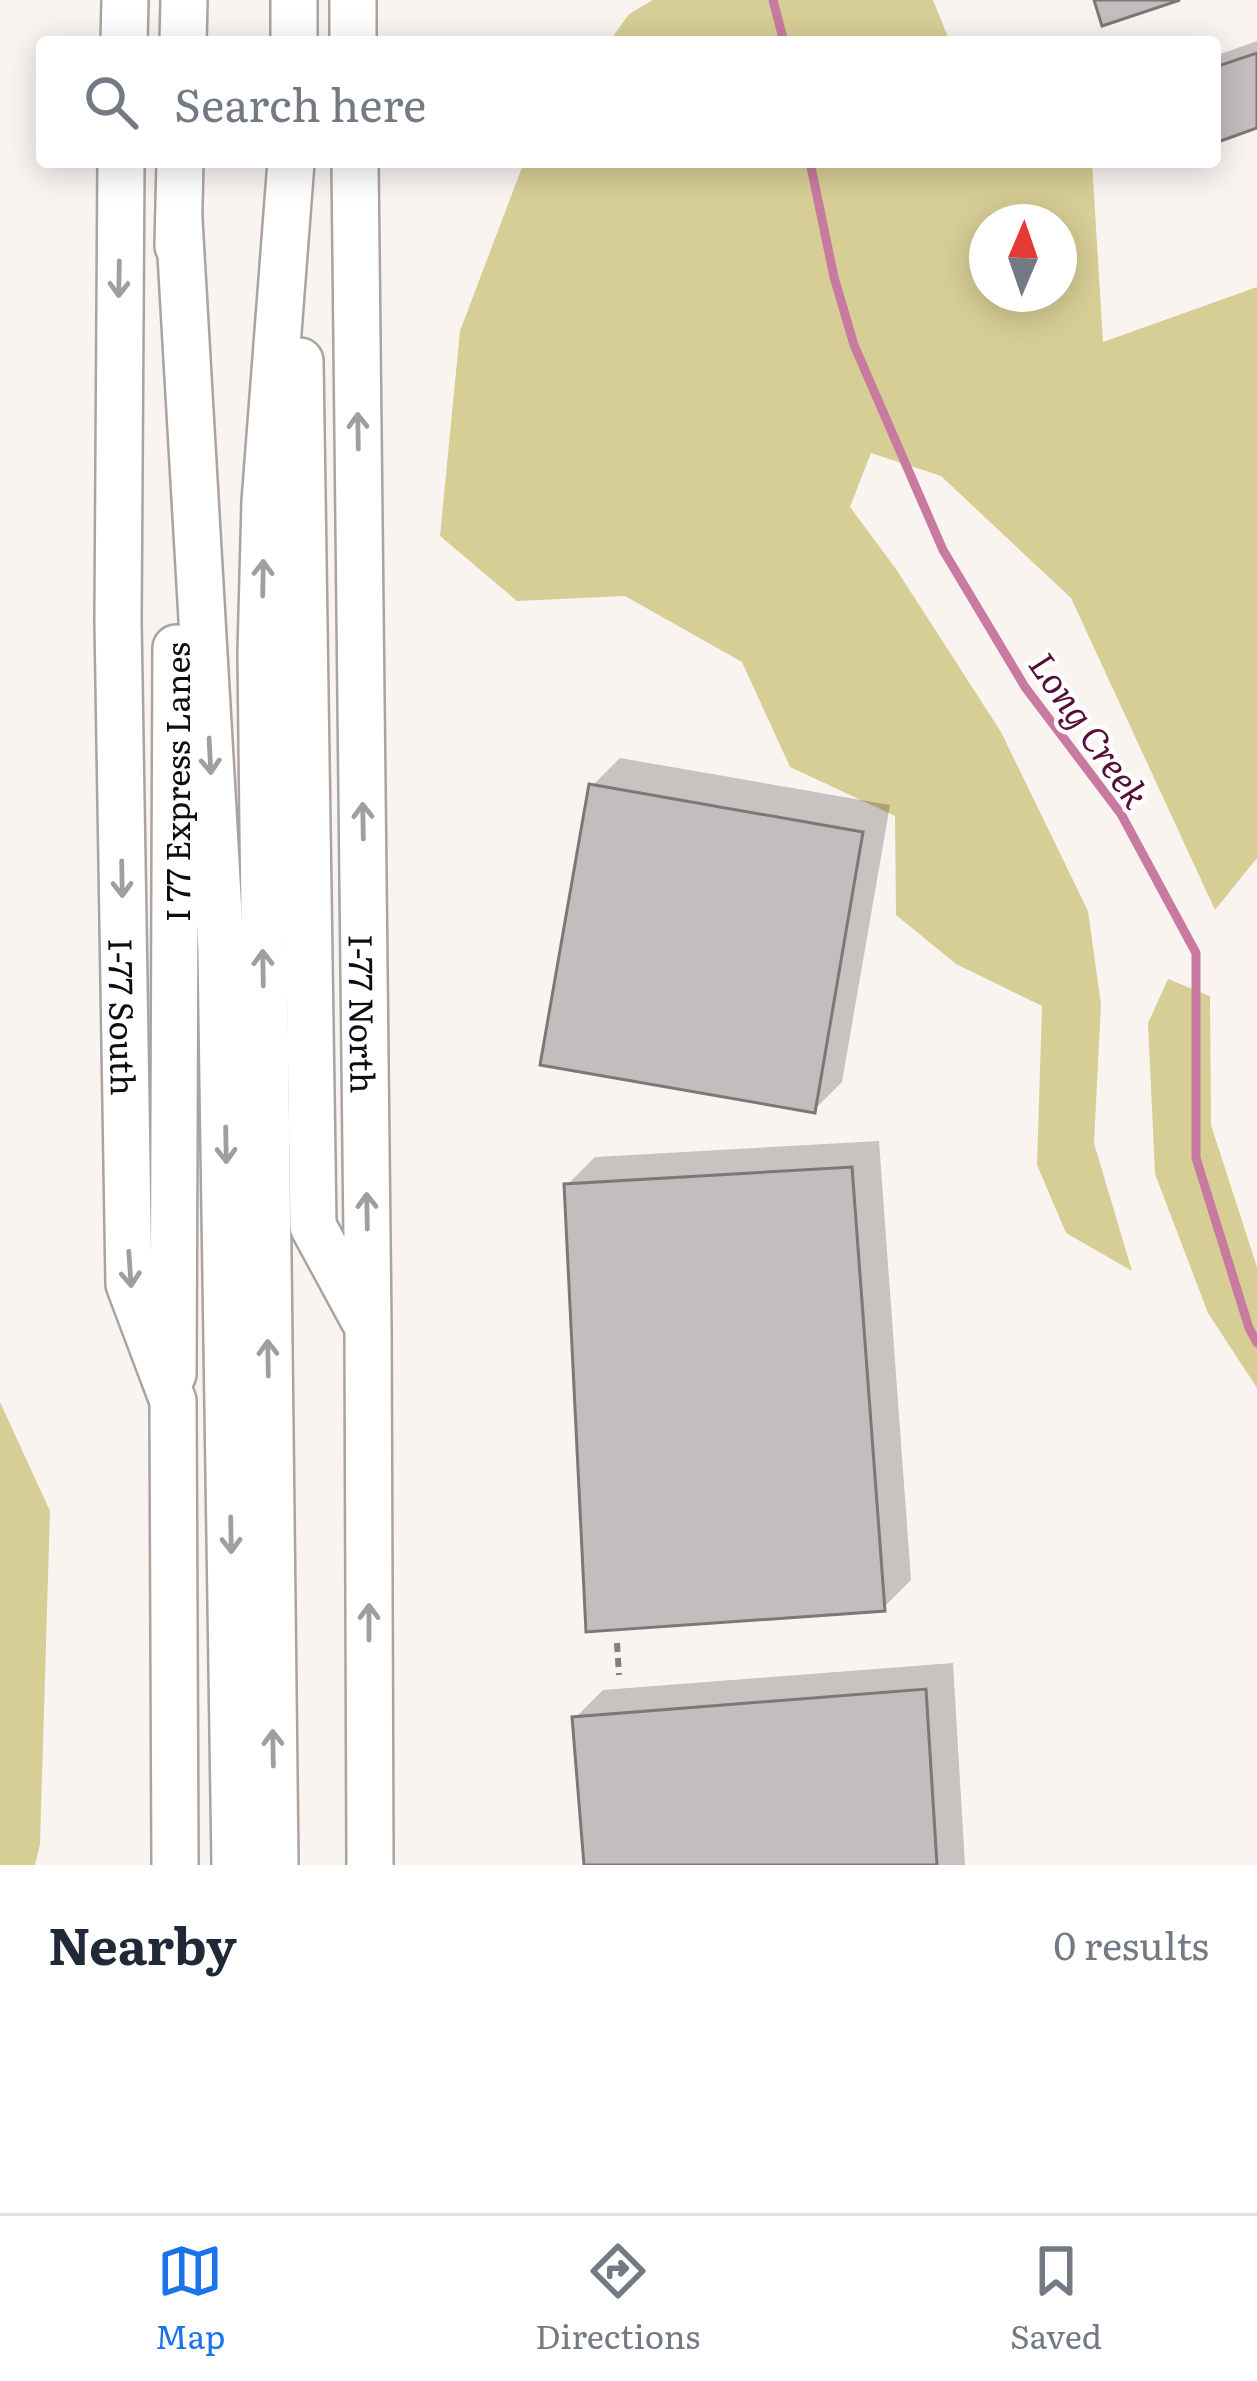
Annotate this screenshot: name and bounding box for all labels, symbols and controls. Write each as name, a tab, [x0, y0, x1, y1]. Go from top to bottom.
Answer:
search box	[36, 36, 1221, 168]
icon: search	[78, 69, 144, 135]
text: Search here	[174, 69, 426, 136]
north arrow	[969, 204, 1077, 312]
one-way arrow	[108, 259, 130, 298]
one-way arrow	[347, 412, 369, 451]
one-way arrow	[252, 559, 275, 598]
water label: Long Creek	[1018, 640, 1164, 818]
street label: I 77 Express Lanes	[151, 642, 200, 922]
one-way arrow	[198, 736, 221, 775]
one-way arrow	[352, 802, 374, 841]
one-way arrow	[110, 859, 133, 898]
street label: I-77 North	[339, 934, 390, 1094]
street label: I-77 South	[99, 938, 150, 1096]
one-way arrow	[252, 949, 275, 988]
one-way arrow	[215, 1125, 237, 1164]
one-way arrow	[356, 1192, 378, 1231]
one-way arrow	[118, 1249, 141, 1288]
one-way arrow	[257, 1339, 280, 1378]
one-way arrow	[220, 1515, 242, 1554]
one-way arrow	[358, 1603, 380, 1642]
one-way arrow	[262, 1729, 285, 1768]
text: Nearby	[48, 1905, 237, 1981]
text: 0 results	[1054, 1914, 1209, 1972]
tab: Map	[155, 2238, 225, 2359]
tab: Directions	[535, 2238, 700, 2359]
tab: Saved	[1010, 2238, 1102, 2359]

